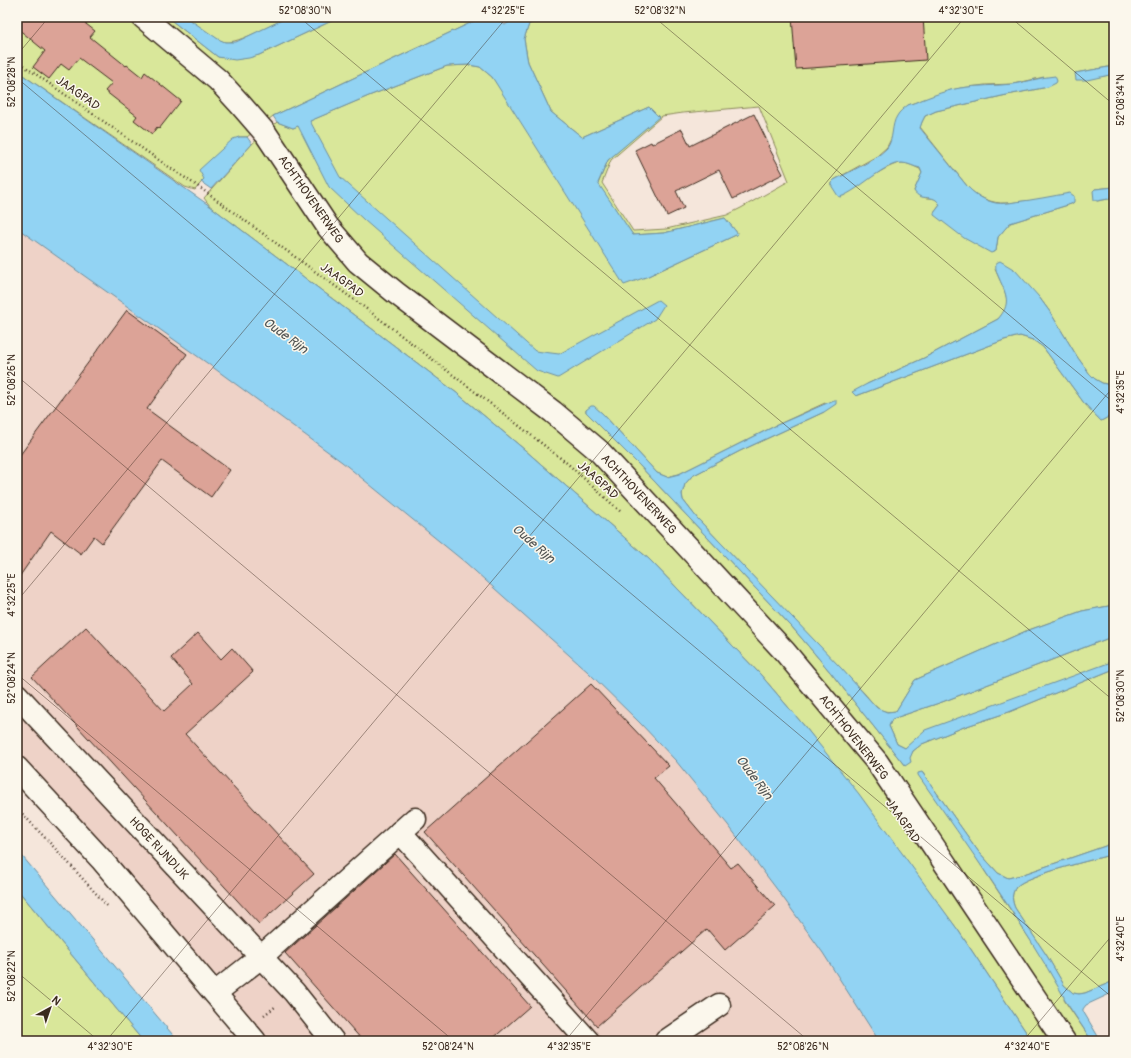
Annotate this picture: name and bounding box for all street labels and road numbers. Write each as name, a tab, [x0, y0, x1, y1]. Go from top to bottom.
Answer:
street label: JAAGPAD	[53, 73, 103, 114]
street label: ACHTHOVENERWEG	[275, 152, 347, 246]
street label: JAAGPAD	[317, 260, 367, 301]
street label: ACHTHOVENERWEG	[598, 451, 680, 538]
street label: JAAGPAD	[574, 458, 622, 503]
street label: ACHTHOVENERWEG	[816, 692, 892, 783]
street label: JAAGPAD	[882, 797, 923, 846]
street label: HOGE RIJNDIJK	[126, 814, 191, 883]

